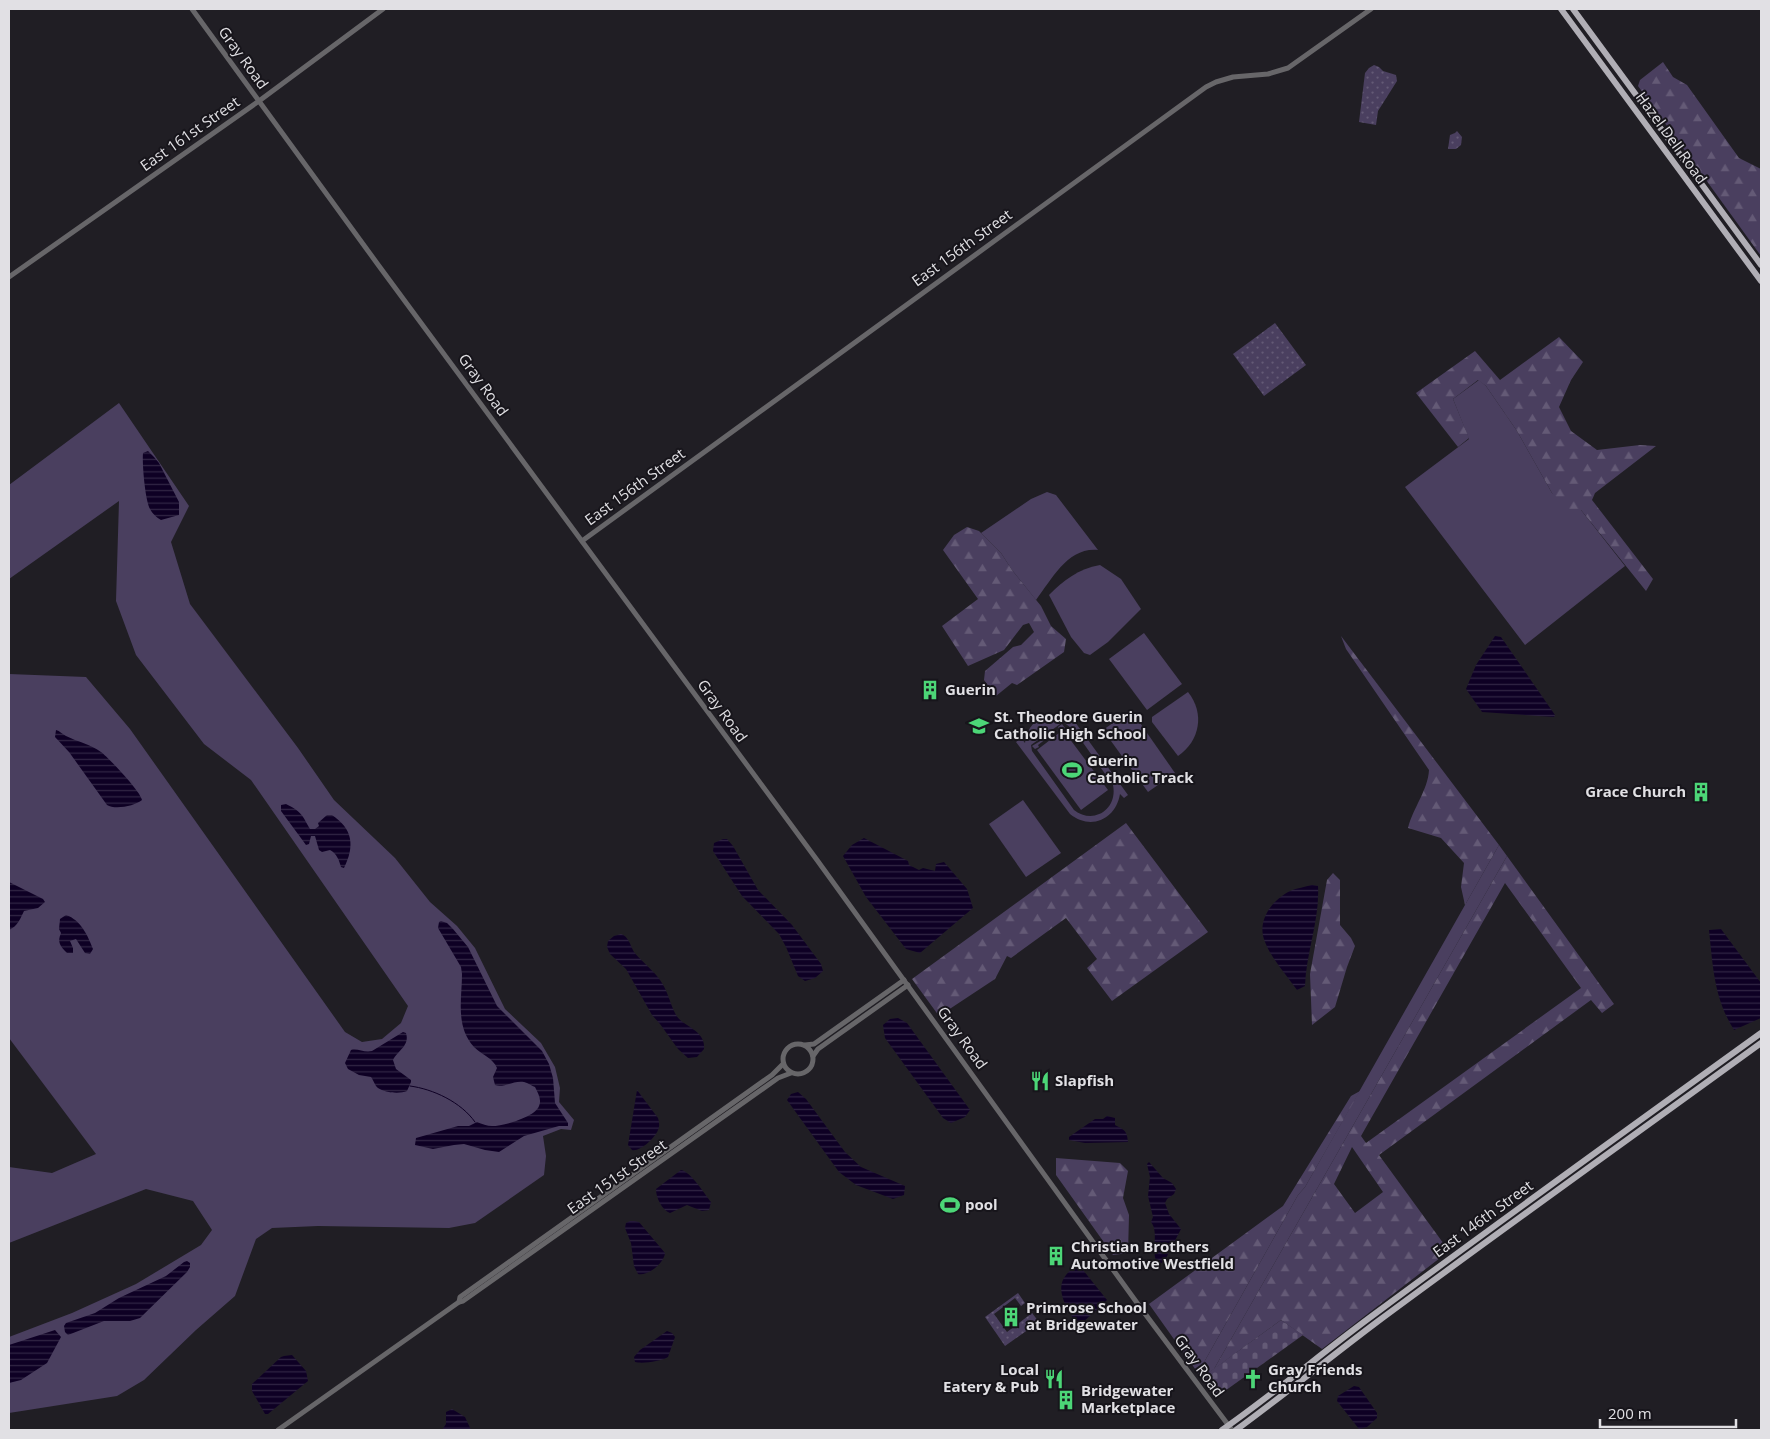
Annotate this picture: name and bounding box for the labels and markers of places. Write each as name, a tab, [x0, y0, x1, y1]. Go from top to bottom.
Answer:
building icon: Guerin	[919, 679, 941, 701]
place label: Guerin	[945, 679, 996, 699]
place label: St. Theodore Guerin Catholic High School	[994, 706, 1146, 743]
school or university icon: St. Theodore Guerin Catholic High School	[968, 715, 990, 737]
place label: Guerin Catholic Track	[1087, 750, 1194, 787]
sports icon: Guerin Catholic Track	[1061, 759, 1083, 781]
place label: Grace Church	[1585, 781, 1686, 801]
building icon: Grace Church	[1690, 781, 1712, 803]
restaurant icon: Slapfish	[1029, 1070, 1051, 1092]
place label: Slapfish	[1055, 1070, 1114, 1090]
sports icon: pool	[939, 1194, 961, 1216]
place label: pool	[965, 1194, 998, 1214]
place label: Christian Brothers Automotive Westfield	[1071, 1236, 1234, 1273]
building icon: Christian Brothers Automotive Westfield	[1045, 1245, 1067, 1267]
place label: Primrose School at Bridgewater	[1026, 1297, 1147, 1334]
building icon: Primrose School at Bridgewater	[1000, 1306, 1022, 1328]
place label: Local Eatery & Pub	[943, 1359, 1039, 1396]
place label: Gray Friends Church	[1268, 1359, 1362, 1396]
restaurant icon: Local Eatery & Pub	[1043, 1368, 1065, 1390]
church icon: Gray Friends Church	[1242, 1368, 1264, 1390]
place label: Bridgewater Marketplace	[1081, 1380, 1176, 1417]
building icon: Bridgewater Marketplace	[1055, 1389, 1077, 1411]

